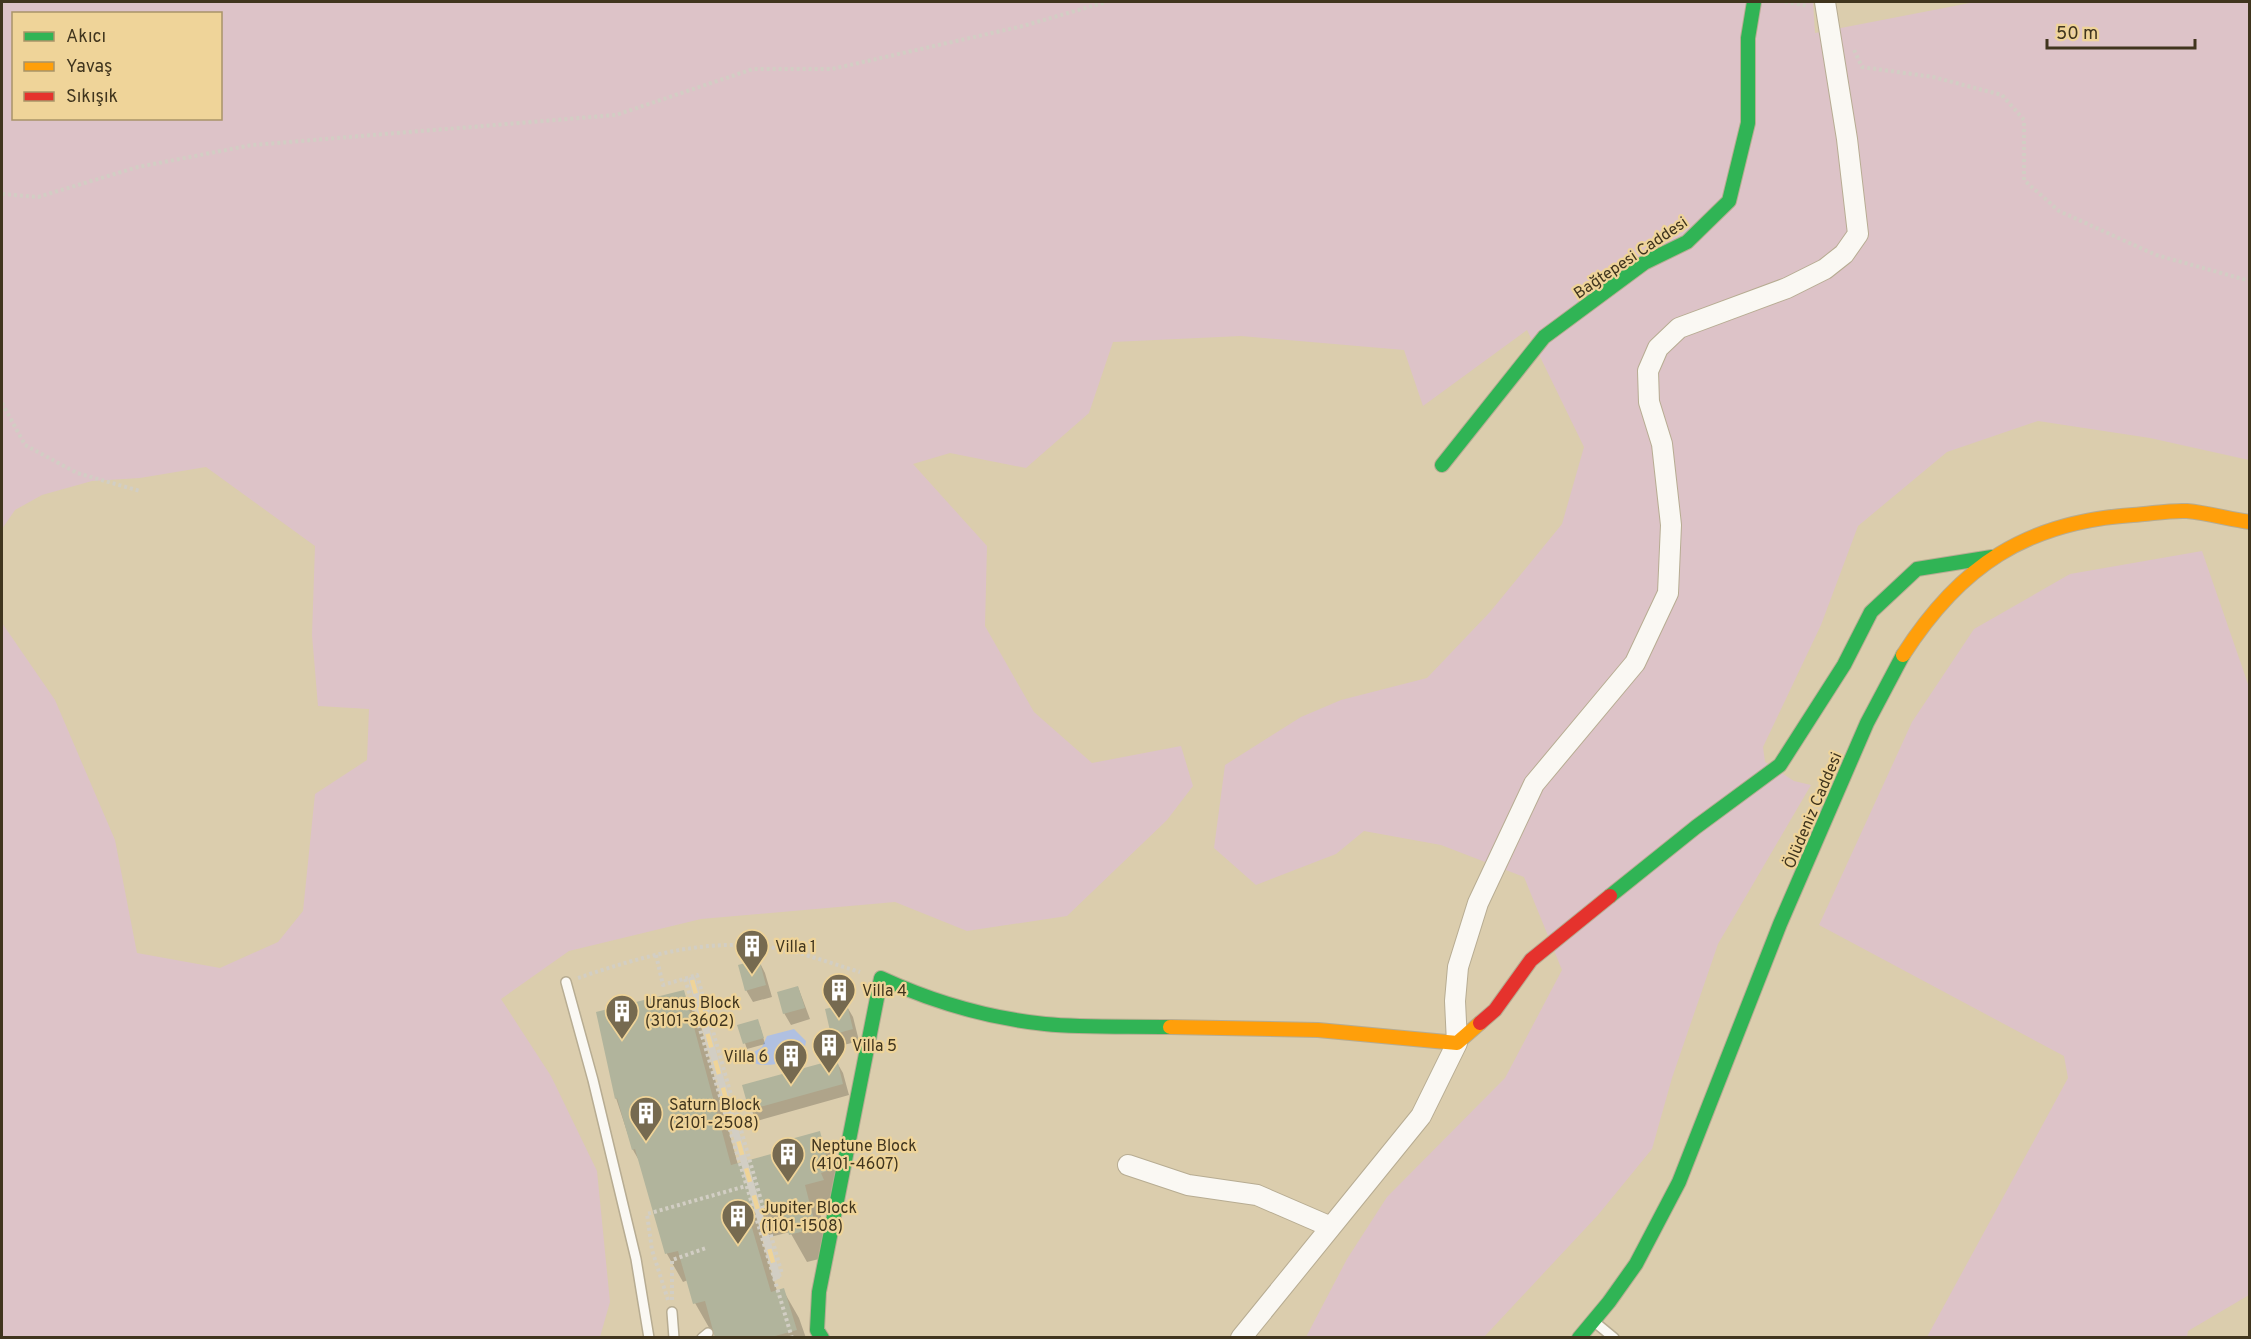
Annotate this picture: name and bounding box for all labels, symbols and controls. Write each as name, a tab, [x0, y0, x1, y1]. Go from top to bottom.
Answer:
legend	[12, 12, 222, 120]
scale bar	[2047, 12, 2196, 50]
text: 50 m	[2056, 23, 2098, 46]
text: Akıcı	[66, 26, 106, 49]
text: Yavaş	[66, 56, 112, 79]
text: Sıkışık	[66, 86, 118, 109]
street label: Bağtepesi Caddesi	[1570, 213, 1692, 304]
street label: Ölüdeniz Caddesi	[1778, 749, 1847, 872]
building icon: Villa 1	[734, 928, 770, 975]
place label: Villa 1	[775, 938, 816, 958]
building icon: Villa 4	[821, 972, 857, 1019]
place label: Villa 4	[862, 982, 907, 1002]
building icon: Uranus Block (3101-3602)	[604, 993, 640, 1040]
place label: Uranus Block (3101-3602)	[645, 994, 740, 1032]
building icon: Villa 5	[811, 1027, 847, 1074]
place label: Villa 5	[852, 1037, 897, 1057]
building icon: Villa 6	[773, 1038, 809, 1085]
place label: Villa 6	[723, 1048, 768, 1068]
building icon: Saturn Block (2101-2508)	[628, 1095, 664, 1142]
place label: Saturn Block (2101-2508)	[669, 1096, 761, 1134]
building icon: Neptune Block (4101-4607)	[770, 1136, 806, 1183]
place label: Neptune Block (4101-4607)	[811, 1137, 917, 1175]
building icon: Jupiter Block (1101-1508)	[720, 1198, 756, 1245]
place label: Jupiter Block (1101-1508)	[761, 1199, 857, 1237]

